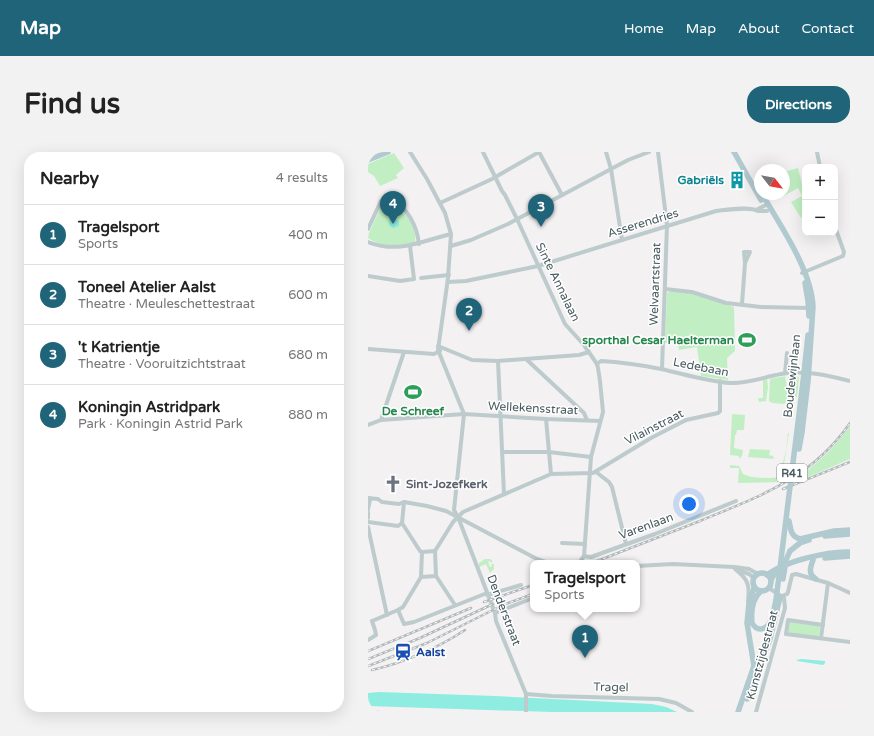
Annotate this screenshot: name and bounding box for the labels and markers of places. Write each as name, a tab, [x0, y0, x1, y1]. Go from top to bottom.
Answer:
building icon: Gabriëls	[727, 170, 747, 190]
place label: Gabriëls	[677, 173, 724, 187]
pin: 4	[380, 191, 406, 224]
pin: 3	[528, 194, 554, 227]
pin: 2	[456, 298, 482, 331]
sports icon: sporthal Cesar Haelterman	[737, 330, 757, 350]
place label: sporthal Cesar Haelterman	[582, 333, 734, 348]
sports icon: De Schreef	[403, 382, 423, 402]
place label: De Schreef	[382, 404, 445, 418]
church icon: Sint-Jozefkerk	[383, 474, 403, 494]
place label: Sint-Jozefkerk	[406, 477, 488, 491]
pin: 1	[572, 625, 598, 658]
station icon: Aalst	[393, 642, 413, 662]
place label: Aalst	[416, 645, 445, 659]

